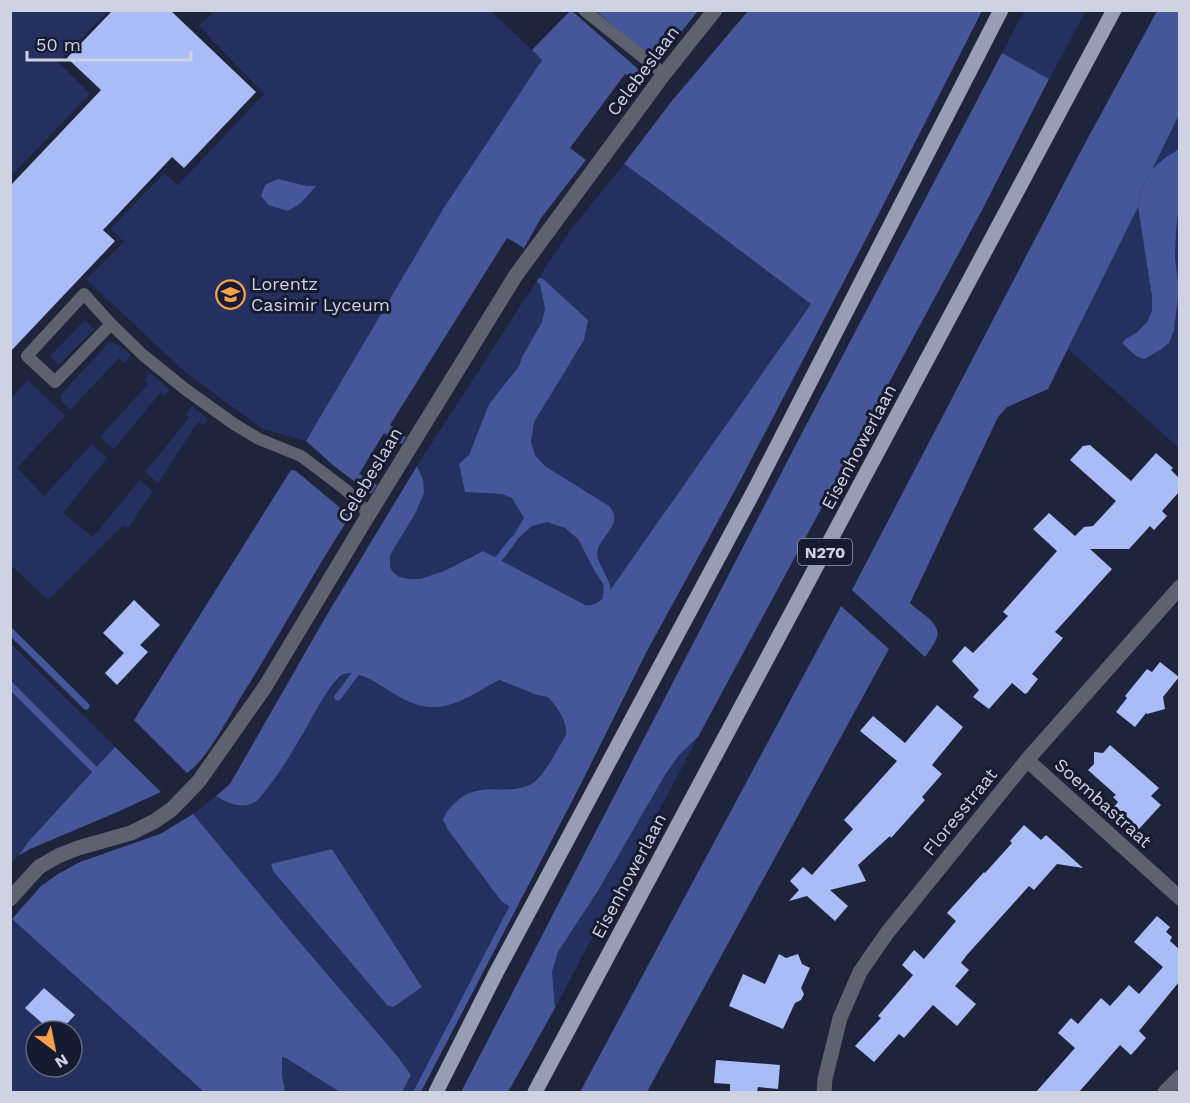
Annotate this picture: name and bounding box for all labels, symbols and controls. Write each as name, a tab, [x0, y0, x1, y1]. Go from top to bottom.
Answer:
street label: Celebeslaan	[602, 22, 683, 120]
scale bar	[27, 24, 190, 62]
text: 50 m	[36, 34, 81, 55]
place label: Lorentz Casimir Lyceum	[251, 273, 390, 315]
school or university icon: Lorentz Casimir Lyceum	[214, 278, 246, 310]
street label: Eisenhowerlaan	[817, 381, 900, 513]
street label: Celebeslaan	[333, 424, 406, 526]
road number: N270	[798, 539, 852, 565]
street label: Soembastraat	[1051, 754, 1156, 852]
street label: Floresstraat	[918, 764, 1001, 859]
street label: Eisenhowerlaan	[587, 810, 670, 942]
north arrow	[24, 1019, 84, 1079]
text: N	[52, 1050, 72, 1072]

